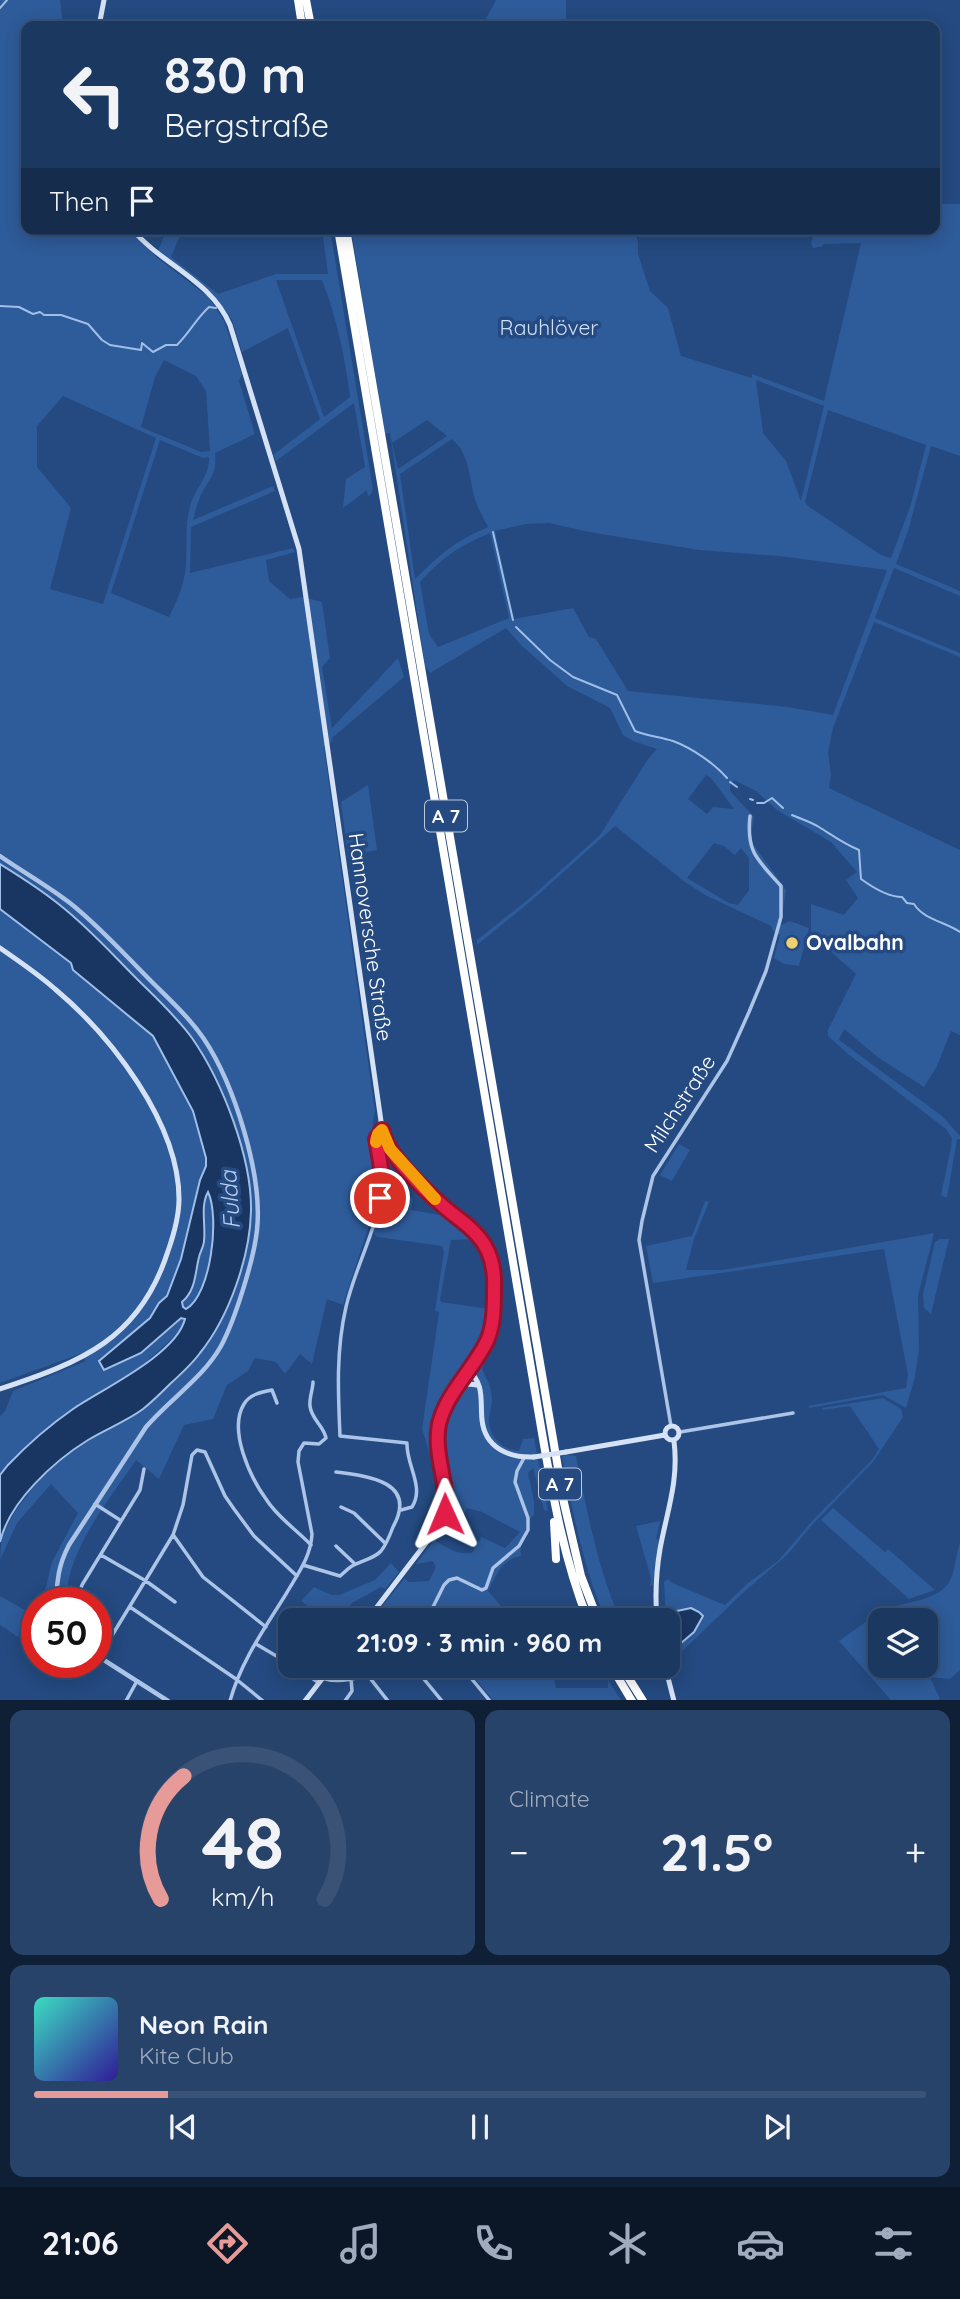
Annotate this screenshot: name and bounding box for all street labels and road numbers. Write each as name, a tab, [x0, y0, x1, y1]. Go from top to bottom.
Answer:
road number: A 7	[425, 800, 467, 832]
street label: Hannoversche Straße	[344, 831, 398, 1043]
street label: Milchstraße	[638, 1050, 720, 1157]
road number: A 7	[539, 1468, 581, 1500]

